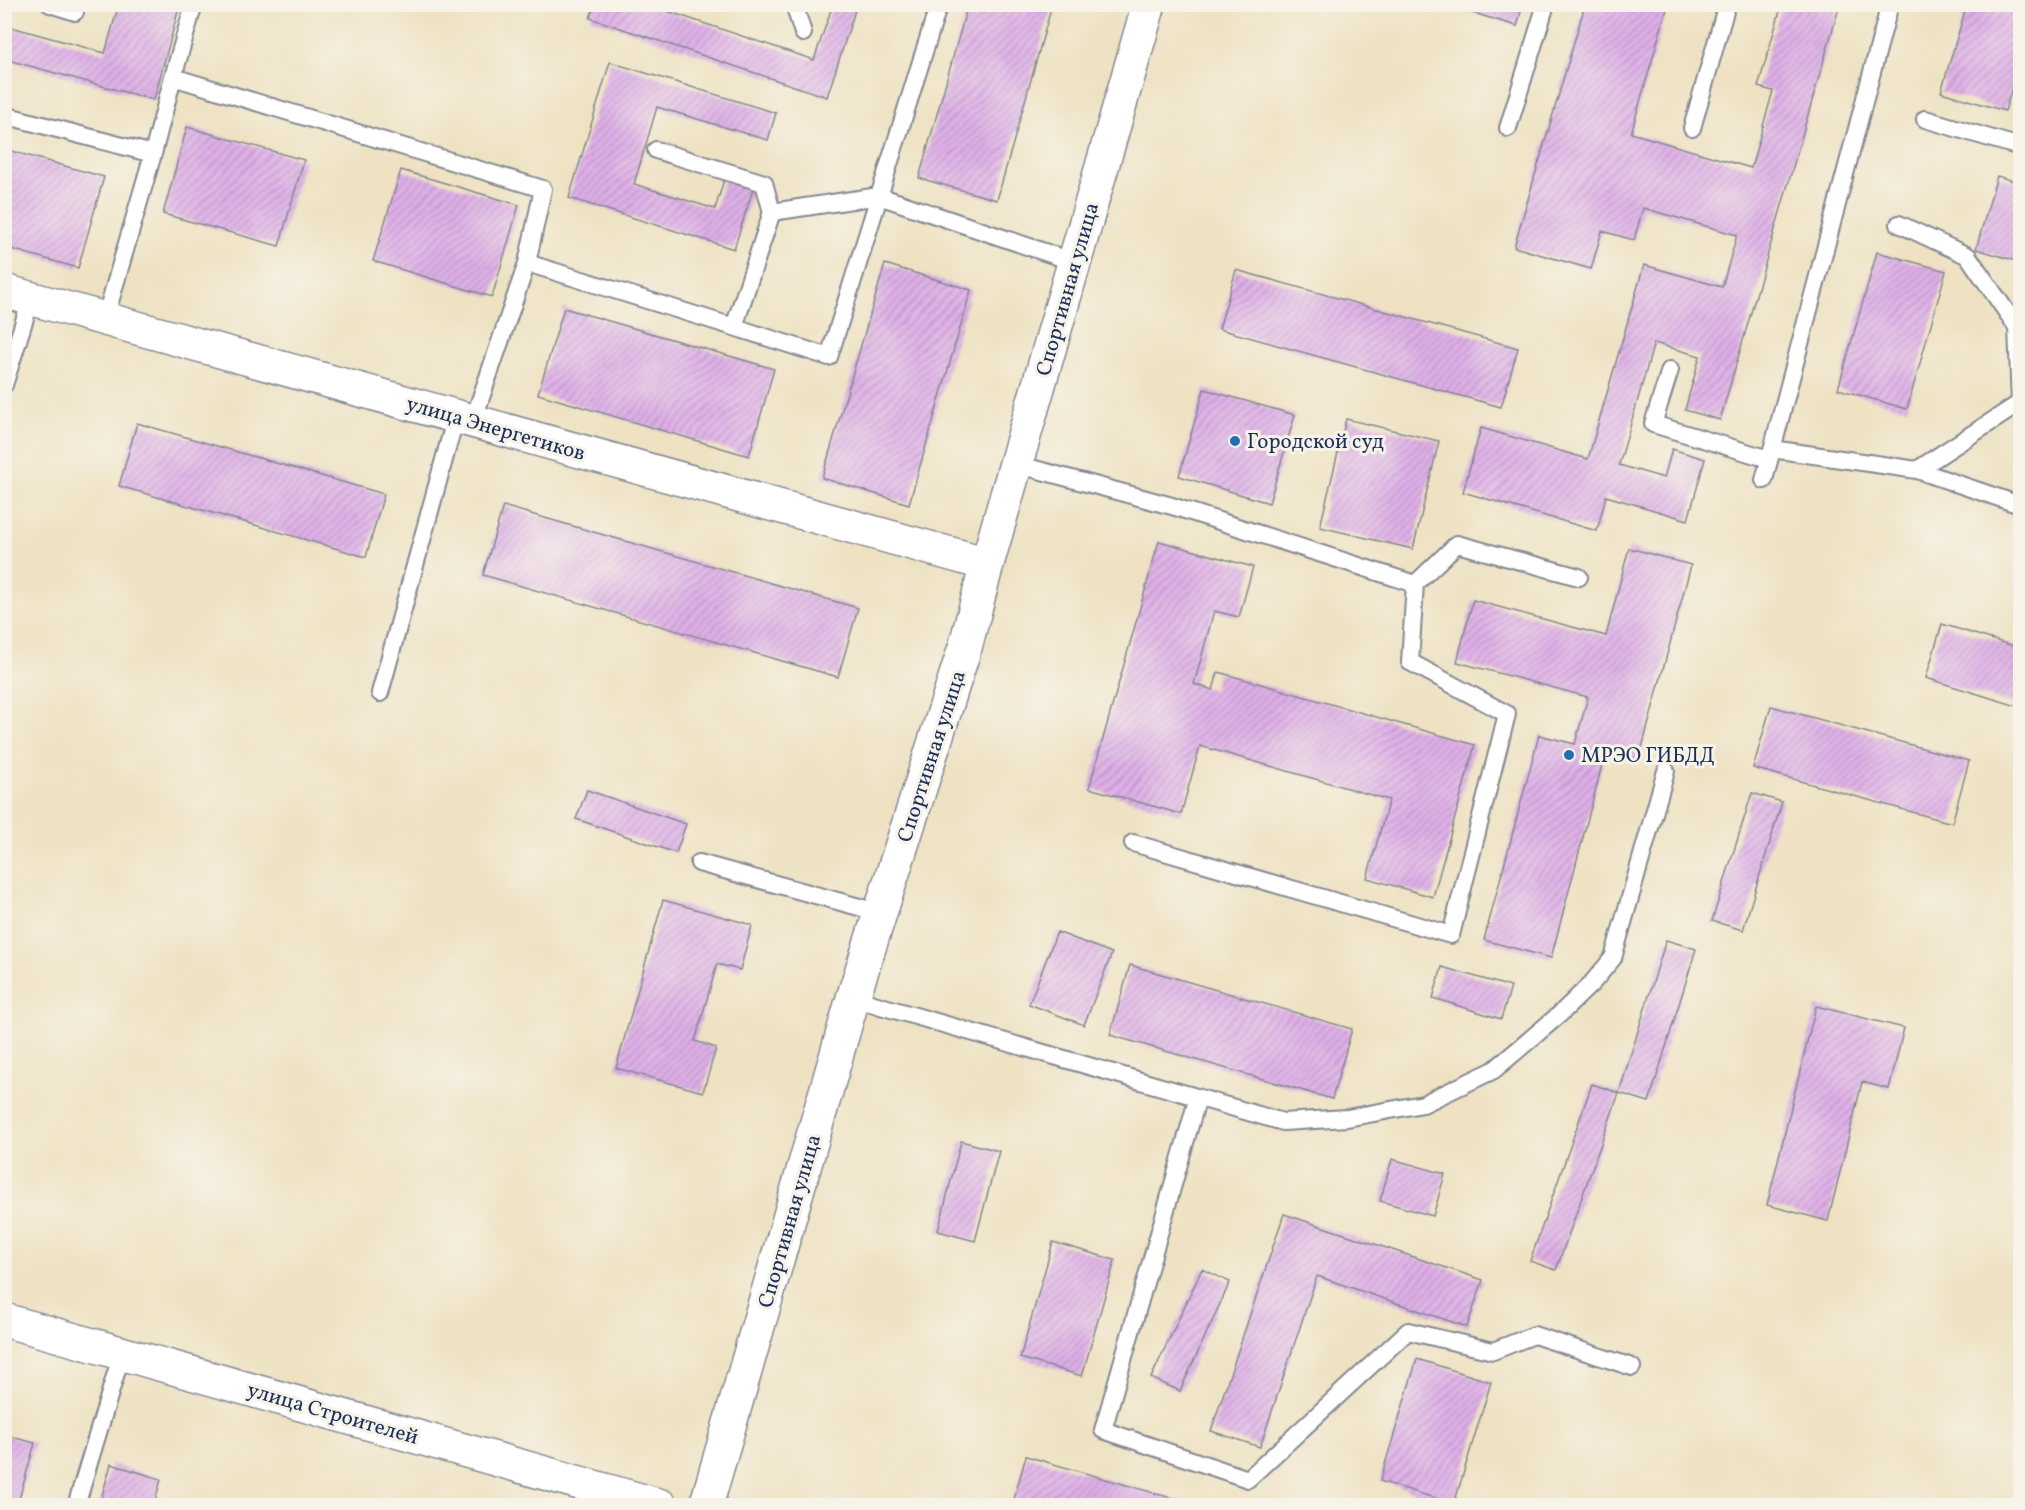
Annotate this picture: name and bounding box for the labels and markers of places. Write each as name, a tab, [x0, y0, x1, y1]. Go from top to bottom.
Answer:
place label: Городской суд	[1247, 428, 1384, 457]
marker: Городской суд	[1228, 434, 1242, 448]
place label: МРЭО ГИБДД	[1581, 742, 1715, 771]
marker: МРЭО ГИБДД	[1562, 748, 1576, 762]

